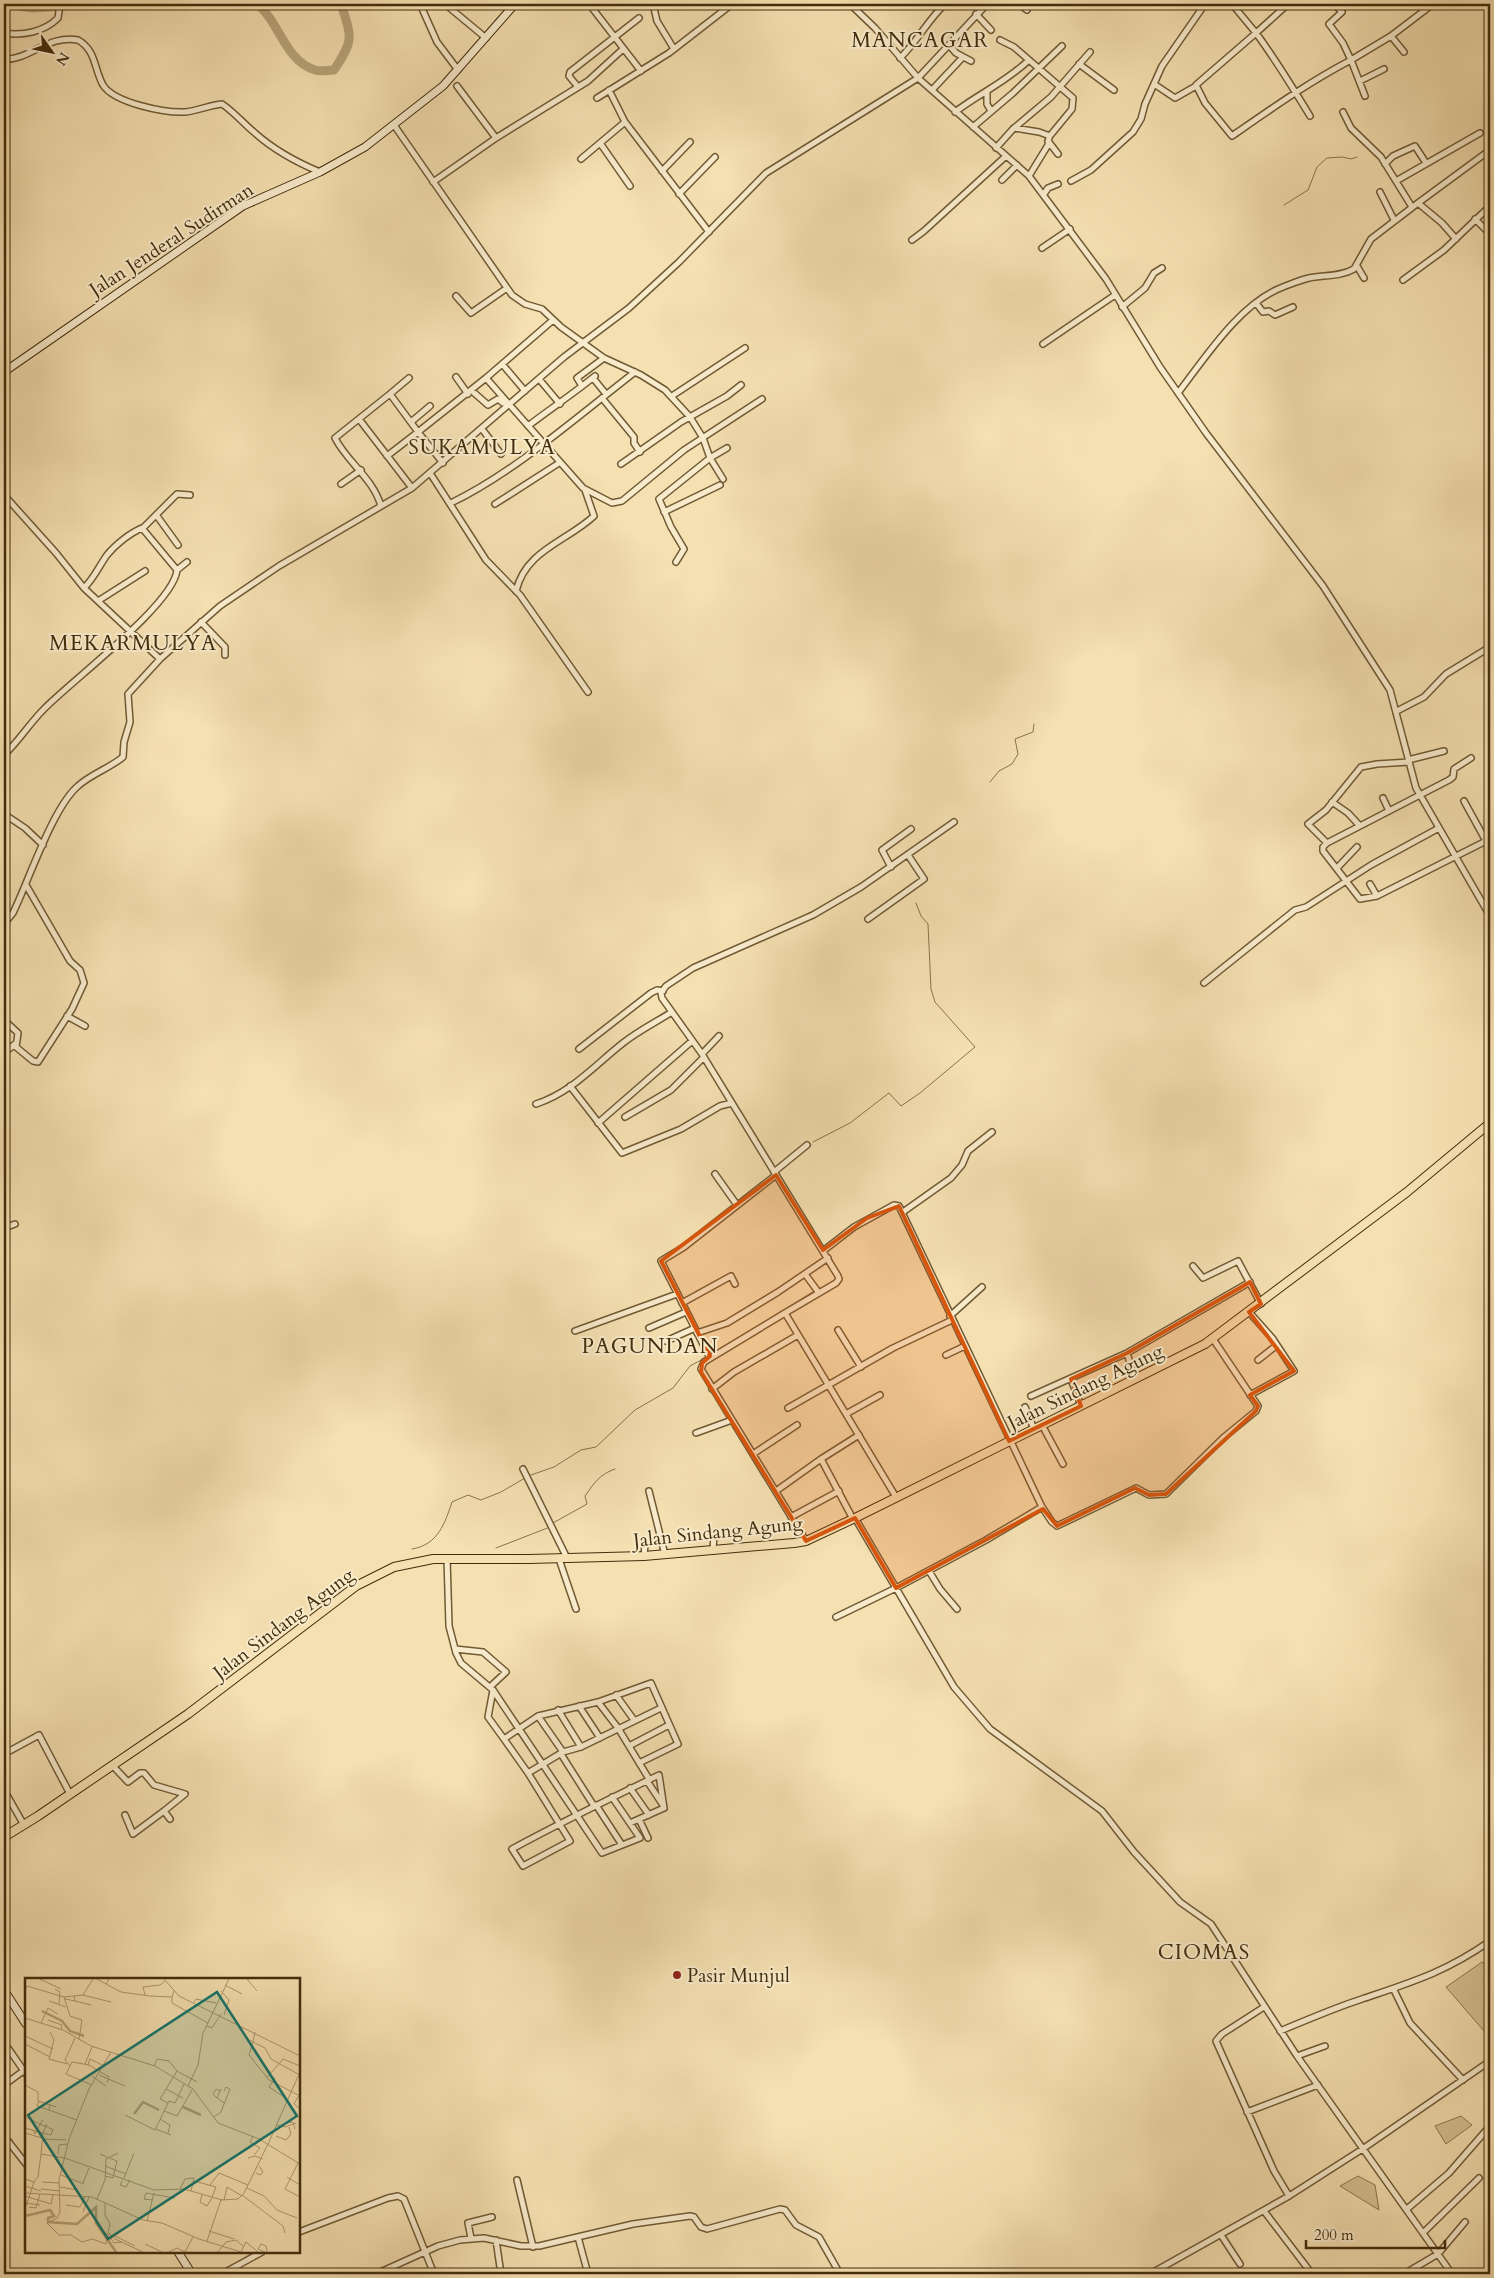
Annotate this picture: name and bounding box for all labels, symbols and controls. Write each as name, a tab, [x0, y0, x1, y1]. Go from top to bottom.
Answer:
district label: MANCAGAR	[851, 26, 989, 55]
north arrow	[28, 28, 78, 78]
text: N	[51, 49, 74, 69]
street label: Jalan Jenderal Sudirman	[82, 177, 259, 304]
district label: SUKAMULYA	[408, 433, 556, 462]
district label: MEKARMULYA	[49, 629, 217, 658]
district label: PAGUNDAN	[582, 1332, 718, 1361]
street label: Jalan Sindang Agung	[1001, 1338, 1168, 1437]
street label: Jalan Sindang Agung	[629, 1510, 804, 1554]
street label: Jalan Sindang Agung	[205, 1562, 360, 1687]
district label: CIOMAS	[1158, 1938, 1250, 1967]
place label: Pasir Munjul	[687, 1963, 790, 1989]
marker: Pasir Munjul	[671, 1969, 683, 1981]
inset map	[25, 1978, 300, 2253]
scale bar	[1306, 2218, 1445, 2250]
text: 200 m	[1314, 2225, 1354, 2245]

